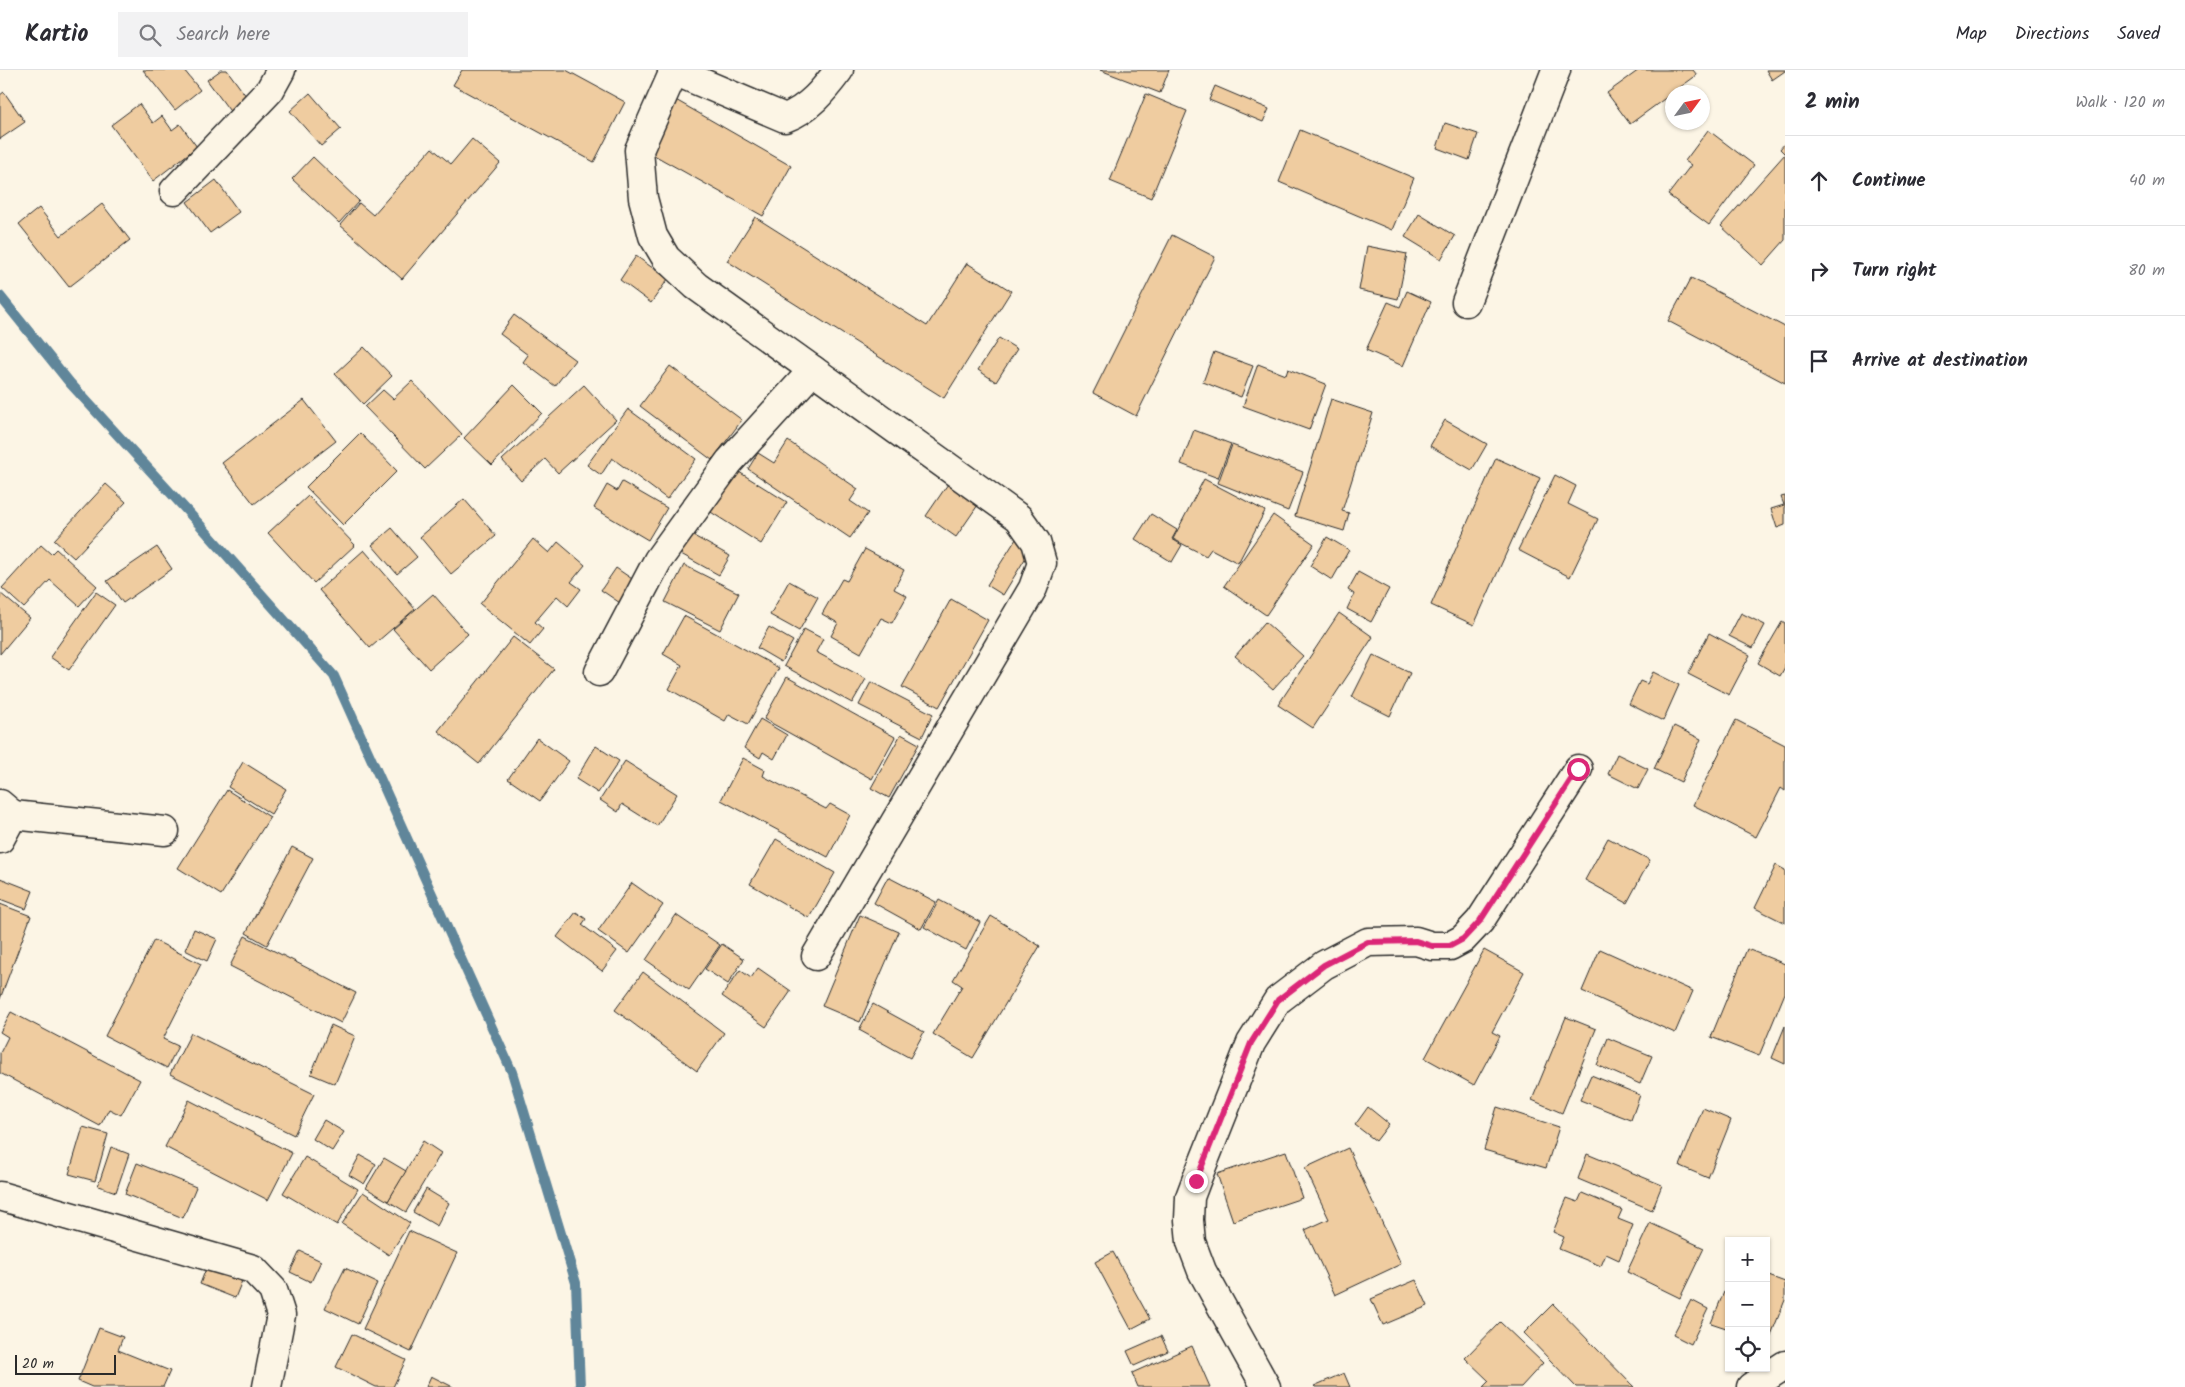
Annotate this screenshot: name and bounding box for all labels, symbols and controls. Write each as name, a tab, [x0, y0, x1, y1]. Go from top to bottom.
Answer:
search box	[118, 12, 468, 57]
text: Kartio	[25, 15, 88, 54]
text: Search here	[176, 20, 270, 50]
text: Map	[1955, 20, 1987, 49]
text: Directions	[2015, 20, 2089, 49]
text: Saved	[2117, 20, 2160, 49]
icon: search	[136, 21, 164, 49]
north arrow	[1665, 85, 1710, 130]
text: 2 min	[1805, 86, 1860, 119]
text: Walk · 120 m	[2075, 90, 2165, 115]
text: Continue	[1852, 166, 1925, 196]
icon: ahead	[1805, 167, 1833, 195]
text: 40 m	[2129, 168, 2165, 193]
text: Turn right	[1852, 256, 1937, 286]
icon: right	[1805, 257, 1833, 285]
text: 80 m	[2128, 258, 2165, 283]
text: Arrive at destination	[1852, 346, 2028, 376]
icon: arrive	[1805, 347, 1833, 375]
route start	[1567, 758, 1590, 781]
route end	[1185, 1170, 1208, 1193]
map controls	[1725, 1237, 1770, 1372]
button: +	[1725, 1237, 1770, 1282]
button: −	[1725, 1282, 1770, 1327]
button: locate	[1725, 1327, 1770, 1372]
scale bar	[15, 1352, 116, 1375]
text: 20 m	[22, 1353, 54, 1375]

